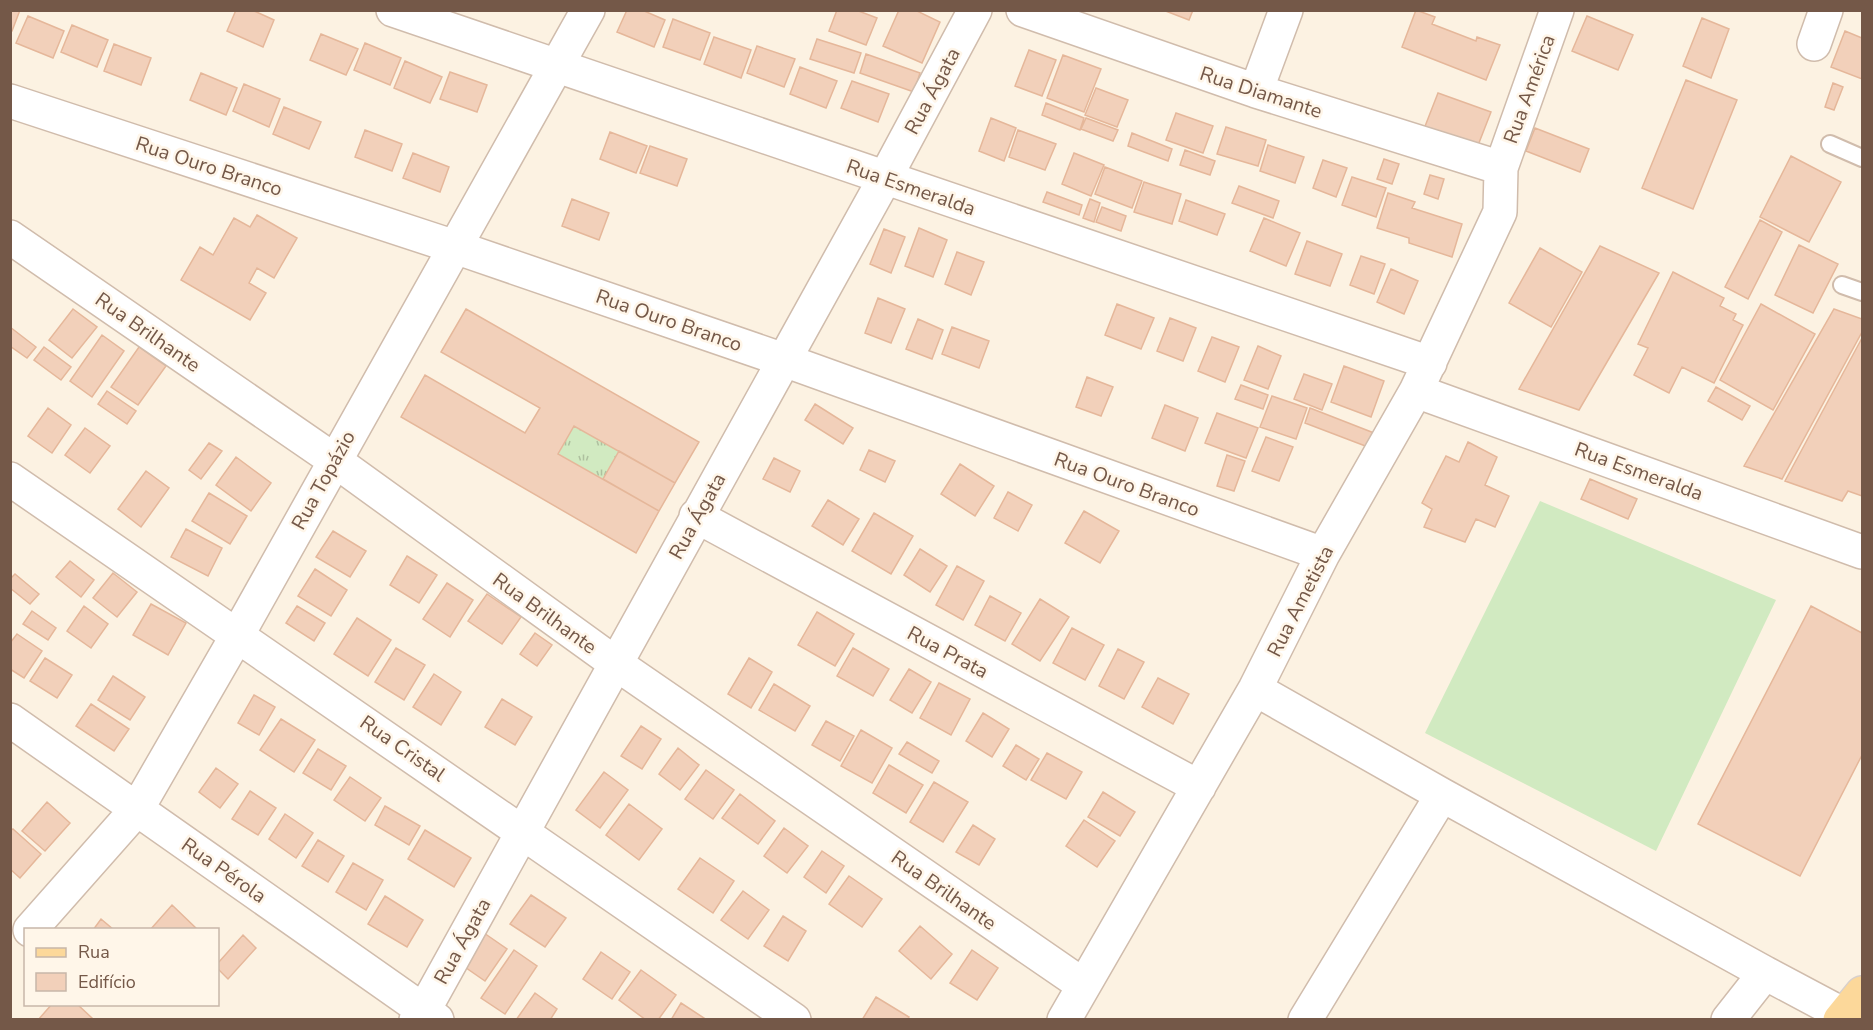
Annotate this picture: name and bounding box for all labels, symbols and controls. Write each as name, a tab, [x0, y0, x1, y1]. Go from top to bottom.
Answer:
street label: Rua América	[1497, 31, 1562, 147]
street label: Rua Ágata	[898, 43, 967, 139]
street label: Rua Diamante	[1196, 60, 1325, 125]
street label: Rua Ouro Branco	[132, 130, 286, 203]
street label: Rua Esmeralda	[843, 153, 979, 222]
street label: Rua Ouro Branco	[592, 283, 746, 358]
street label: Rua Brilhante	[90, 286, 206, 379]
street label: Rua Topázio	[285, 426, 362, 535]
street label: Rua Esmeralda	[1571, 436, 1707, 507]
street label: Rua Ouro Branco	[1050, 446, 1203, 523]
street label: Rua Ágata	[663, 468, 732, 564]
street label: Rua Ametista	[1261, 541, 1340, 661]
street label: Rua Brilhante	[487, 566, 602, 660]
street label: Rua Prata	[903, 620, 993, 685]
street label: Rua Cristal	[355, 709, 451, 788]
street label: Rua Pérola	[176, 831, 272, 910]
street label: Rua Brilhante	[886, 844, 1002, 937]
street label: Rua Ágata	[428, 893, 497, 989]
legend	[24, 928, 219, 1006]
text: Rua	[78, 940, 110, 964]
text: Edifício	[78, 970, 136, 994]

